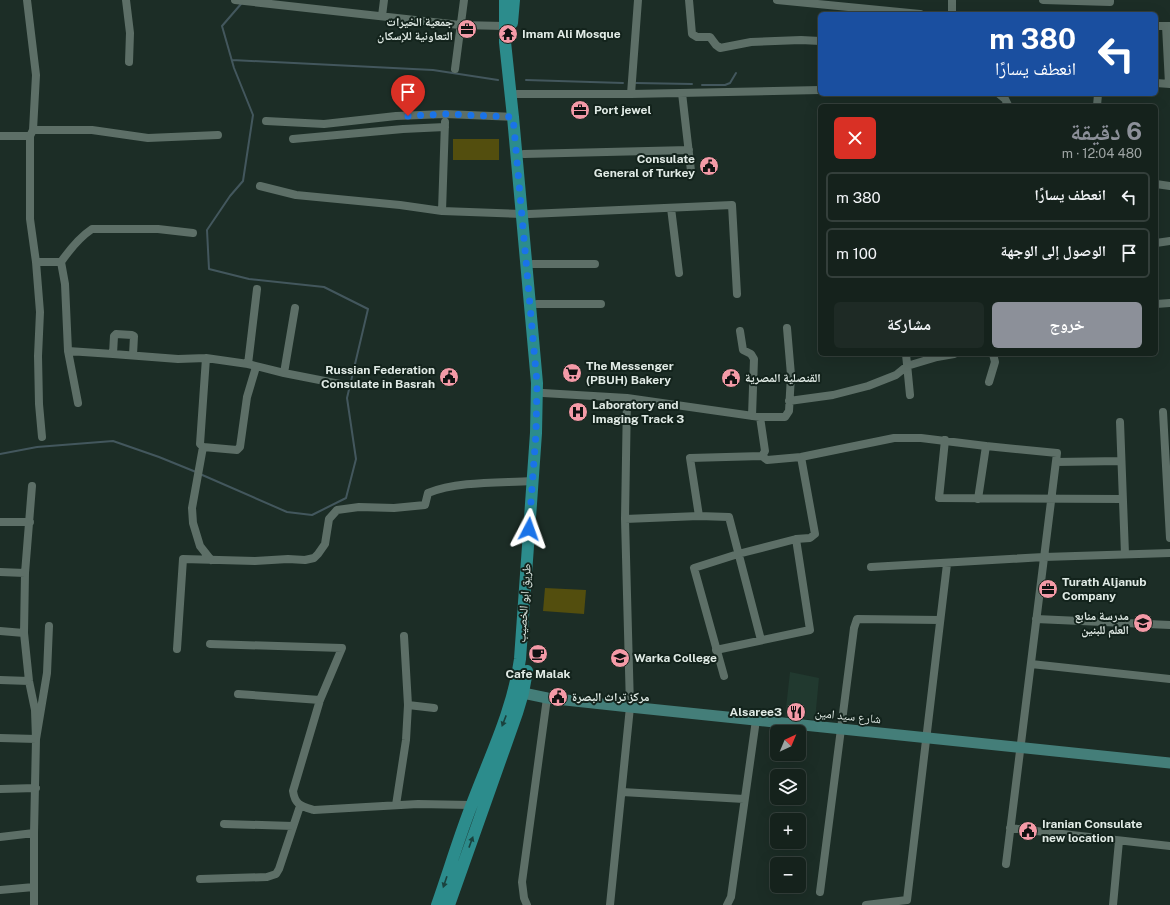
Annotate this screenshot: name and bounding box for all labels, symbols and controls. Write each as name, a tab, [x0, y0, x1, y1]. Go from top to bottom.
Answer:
place label: جمعية الخيرات التعاونية للإسكان	[377, 15, 453, 44]
office icon: جمعية الخيرات التعاونية للإسكان	[456, 18, 478, 40]
text: 380 m	[989, 22, 1076, 55]
temple icon: Imam Ali Mosque	[497, 23, 519, 45]
place label: Imam Ali Mosque	[522, 27, 621, 41]
icon: left	[1090, 28, 1142, 80]
text: انعطف يسارًا	[995, 58, 1076, 79]
pin	[391, 75, 425, 116]
icon: arrive	[397, 81, 419, 103]
office icon: Port jewel	[569, 99, 591, 121]
place label: Port jewel	[594, 103, 652, 117]
button: close	[834, 117, 876, 159]
text: 6 دقيقة	[1070, 117, 1142, 145]
text: 480 m · 12:04	[1062, 146, 1142, 161]
place label: Consulate General of Turkey	[594, 152, 695, 180]
public building icon: Consulate General of Turkey	[698, 155, 720, 177]
text: انعطف يسارًا	[1035, 186, 1106, 203]
icon: left	[1118, 186, 1140, 208]
text: 380 m	[836, 189, 881, 206]
text: الوصول إلى الوجهة	[1001, 242, 1106, 259]
icon: arrive	[1118, 242, 1140, 264]
text: 100 m	[836, 245, 877, 262]
button: مشاركة	[834, 302, 984, 348]
button: خروج	[992, 302, 1142, 348]
place label: The Messenger (PBUH) Bakery	[586, 359, 674, 387]
supermarket icon: The Messenger (PBUH) Bakery	[561, 362, 583, 384]
place label: Russian Federation Consulate in Basrah	[321, 363, 435, 391]
public building icon: Russian Federation Consulate in Basrah	[438, 366, 460, 388]
public building icon: القنصلية المصرية	[720, 367, 742, 389]
place label: القنصلية المصرية	[745, 371, 821, 385]
place label: Laboratory and Imaging Track 3	[592, 398, 684, 426]
hospital icon: Laboratory and Imaging Track 3	[567, 401, 589, 423]
position arrow	[508, 508, 550, 550]
street label: طريق ابو الخصيب	[514, 563, 534, 643]
place label: Turath Aljanub Company	[1062, 575, 1147, 603]
office icon: Turath Aljanub Company	[1037, 578, 1059, 600]
place label: مدرسة منابع العلم للبنين	[1075, 609, 1129, 638]
school or university icon: مدرسة منابع العلم للبنين	[1132, 612, 1154, 634]
cafe icon: Cafe Malak	[527, 643, 549, 665]
school or university icon: Warka College	[609, 647, 631, 669]
place label: Warka College	[634, 651, 717, 665]
place label: Cafe Malak	[506, 667, 570, 681]
public building icon: مركز تراث البصرة	[547, 686, 569, 708]
place label: مركز تراث البصرة	[572, 690, 650, 704]
restaurant icon: Alsaree3	[785, 701, 807, 723]
place label: Alsaree3	[730, 705, 782, 719]
street label: شارع سيد امين	[814, 706, 882, 727]
one-way arrow	[501, 715, 507, 727]
north arrow	[770, 725, 806, 761]
map controls	[770, 725, 806, 893]
button: layers	[770, 769, 806, 805]
button: +	[770, 813, 806, 849]
place label: Iranian Consulate new location	[1042, 817, 1143, 845]
public building icon: Iranian Consulate new location	[1017, 820, 1039, 842]
one-way arrow	[468, 835, 474, 847]
button: −	[770, 857, 806, 893]
one-way arrow	[442, 876, 448, 888]

